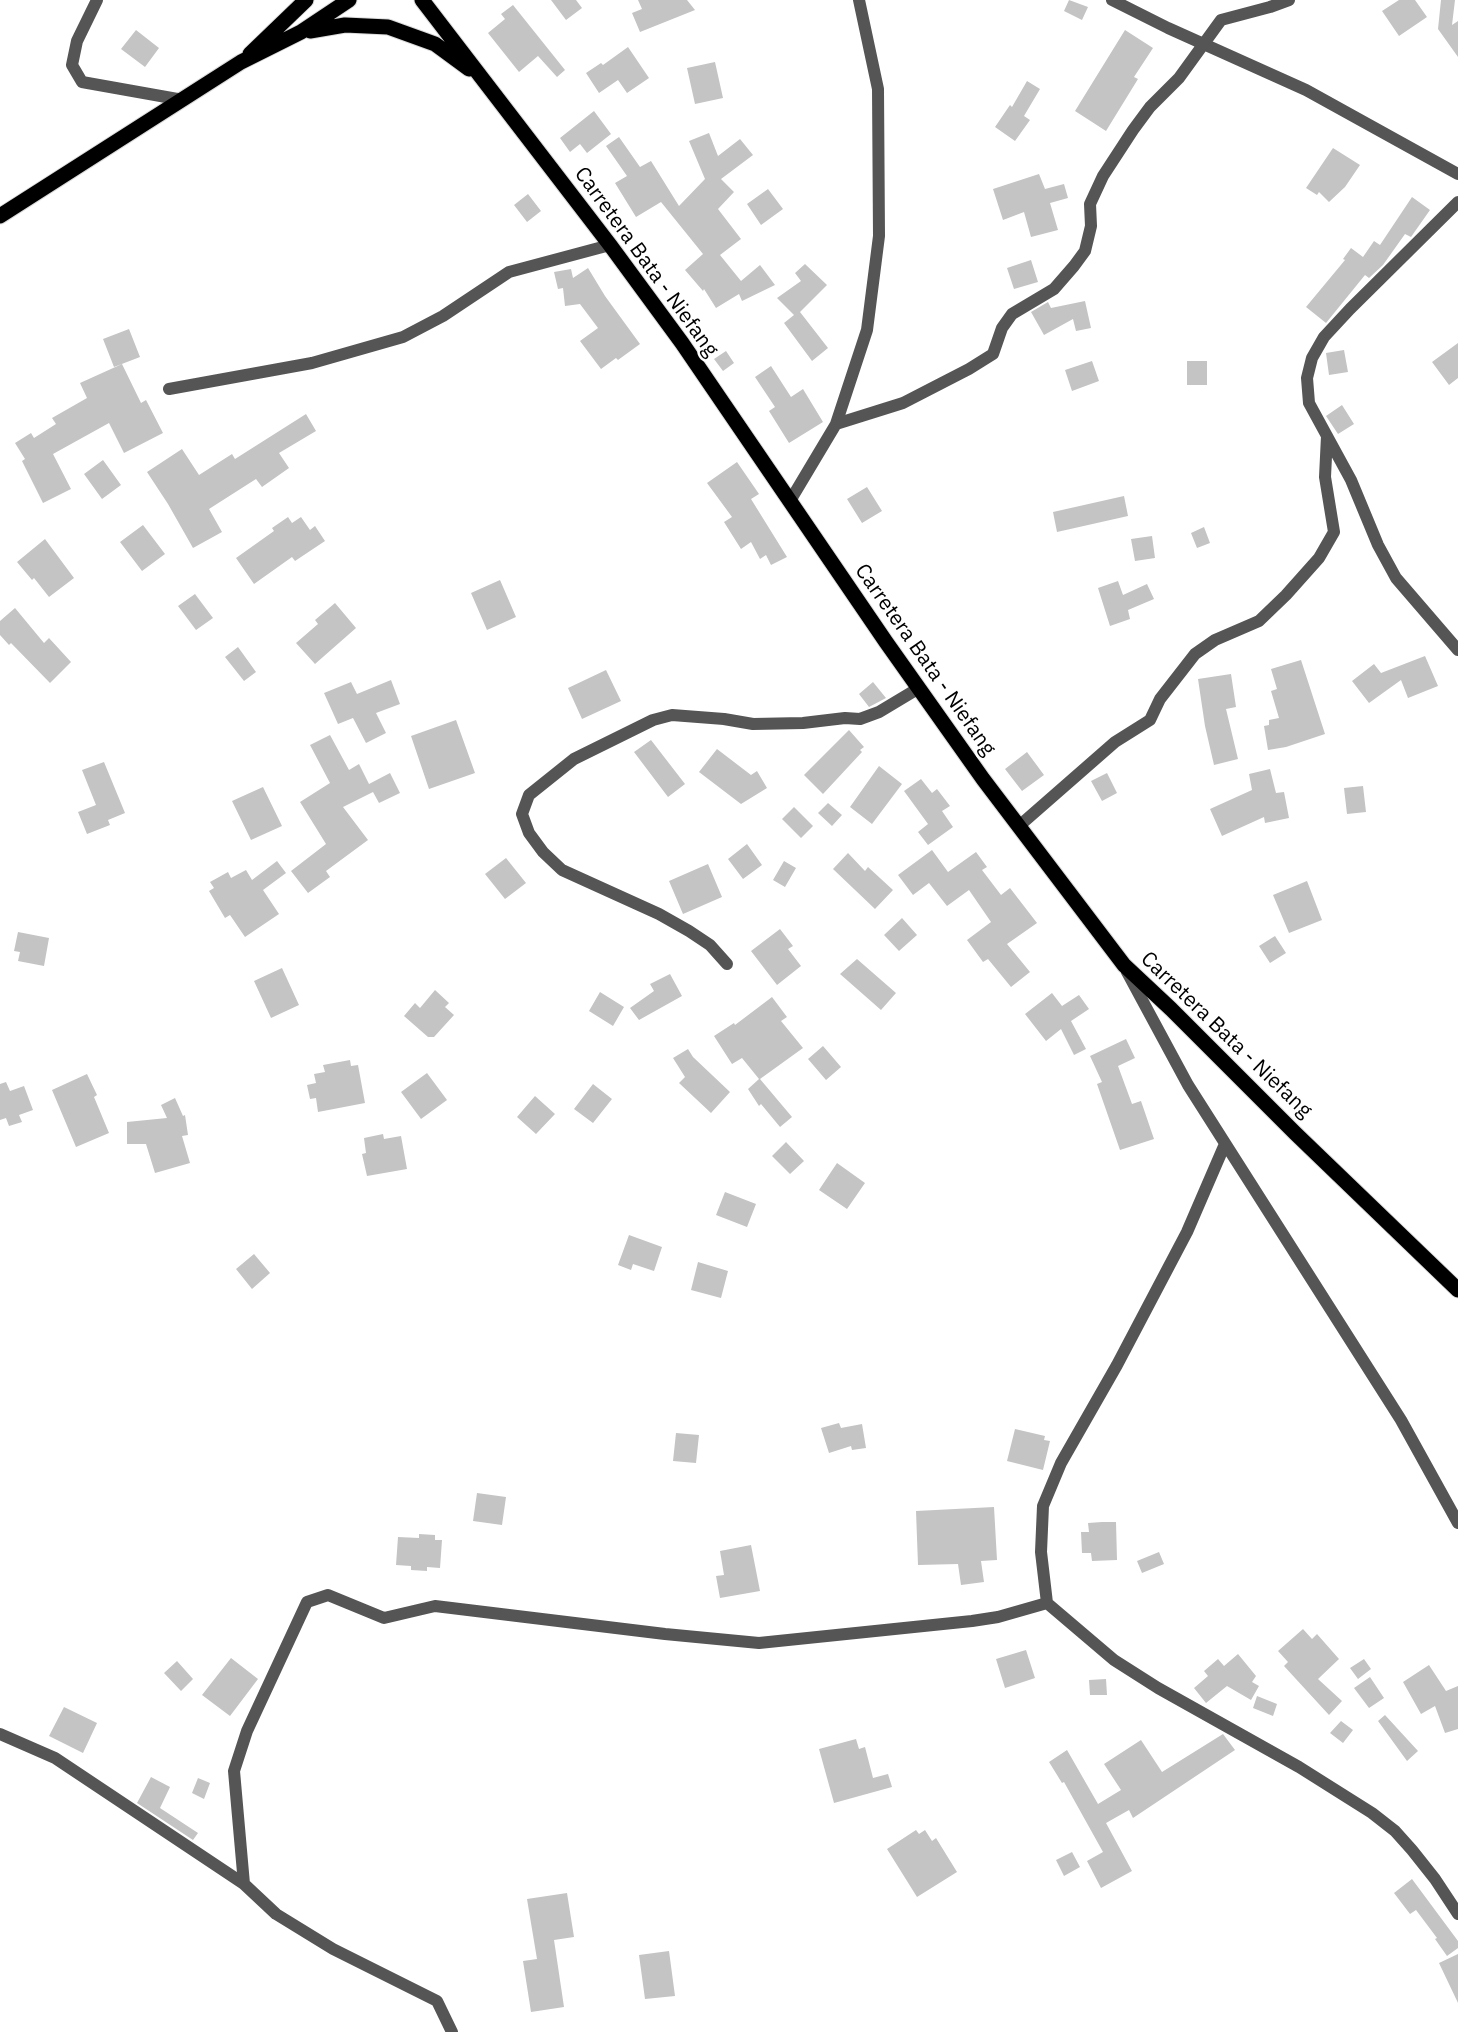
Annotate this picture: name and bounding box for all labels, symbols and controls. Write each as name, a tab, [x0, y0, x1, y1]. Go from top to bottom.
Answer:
street label: Carretera Bata - Niefang	[569, 162, 723, 362]
street label: Carretera Bata - Niefang	[849, 559, 1001, 761]
street label: Carretera Bata - Niefang	[1135, 947, 1317, 1123]

